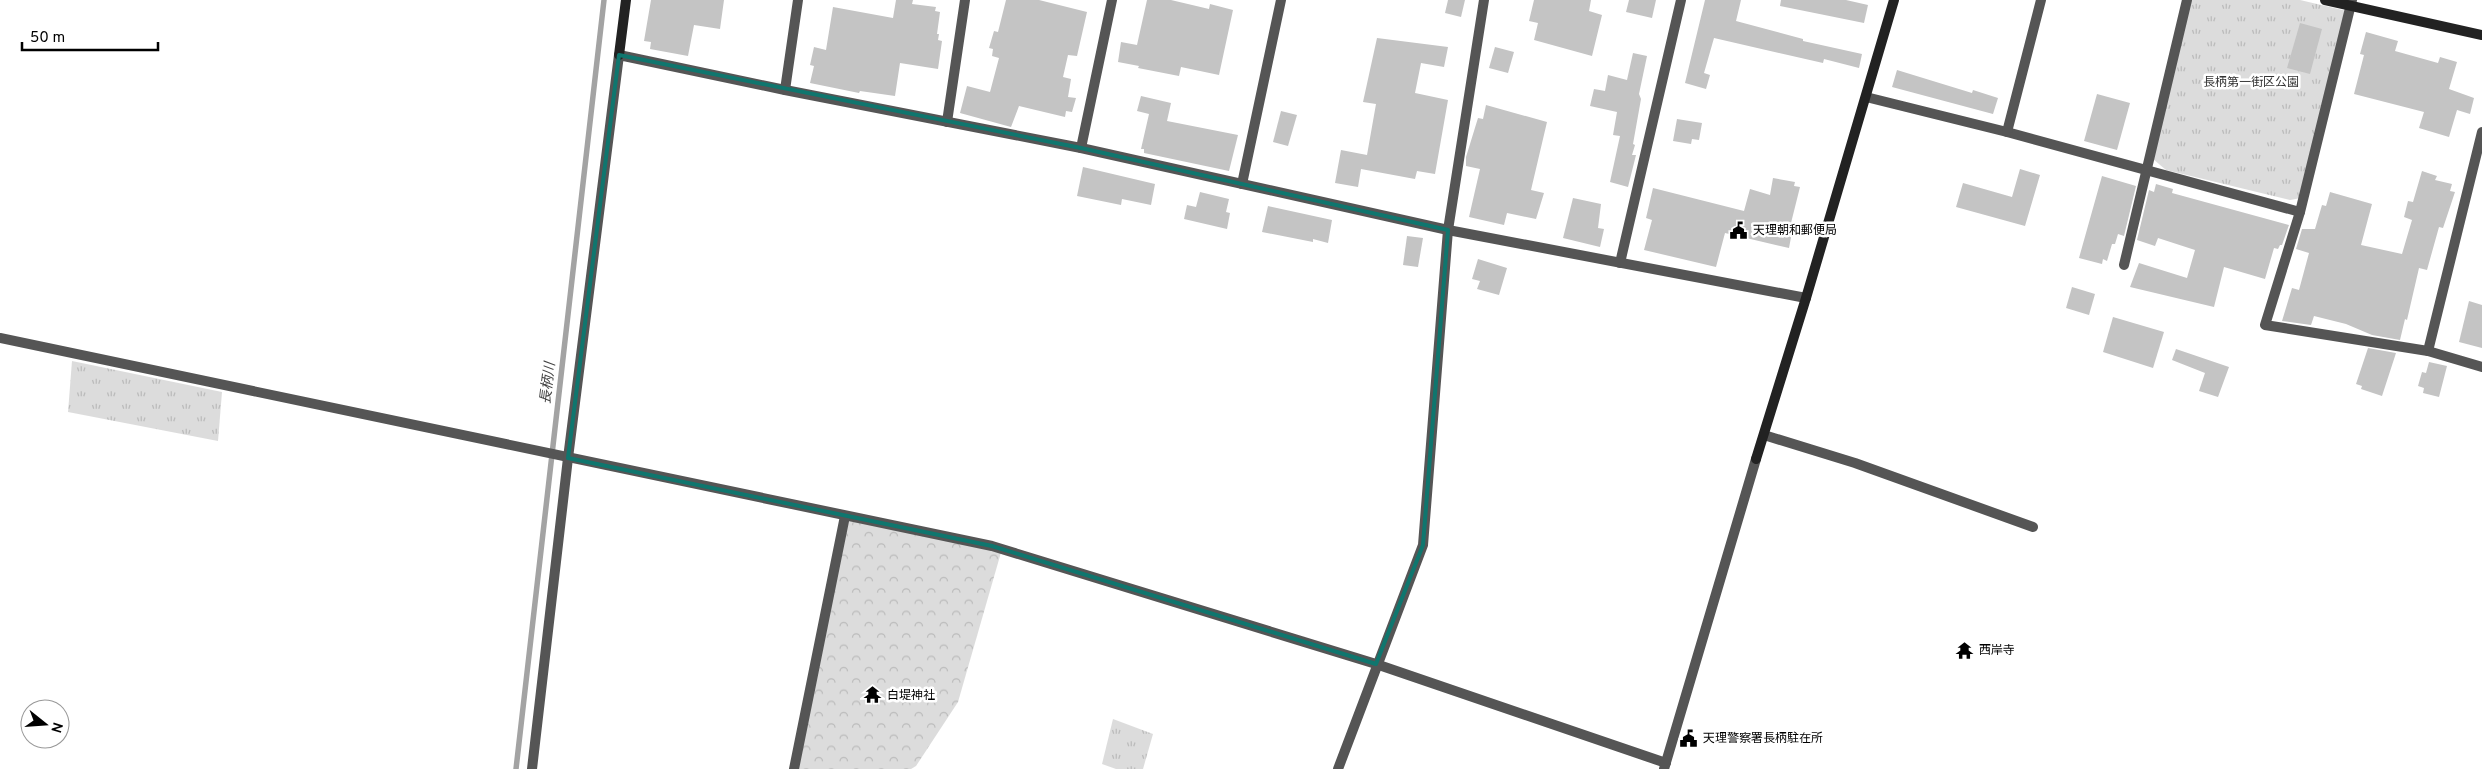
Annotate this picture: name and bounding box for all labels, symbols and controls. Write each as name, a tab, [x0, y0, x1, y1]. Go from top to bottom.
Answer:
scale bar	[22, 20, 159, 52]
text: 50 m	[30, 29, 65, 48]
park label: 長柄第一街区公園	[2203, 75, 2299, 91]
public building icon: 天理朝和郵便局	[1729, 220, 1749, 240]
place label: 天理朝和郵便局	[1753, 223, 1837, 239]
water label: 長柄川	[537, 359, 560, 405]
temple icon: 西岸寺	[1955, 640, 1975, 660]
place label: 西岸寺	[1979, 643, 2015, 659]
temple icon: 白堤神社	[863, 685, 883, 705]
place label: 白堤神社	[887, 688, 935, 704]
north arrow	[20, 699, 70, 749]
text: N	[46, 720, 66, 735]
public building icon: 天理警察署長柄駐在所	[1679, 728, 1699, 748]
place label: 天理警察署長柄駐在所	[1703, 731, 1823, 747]

